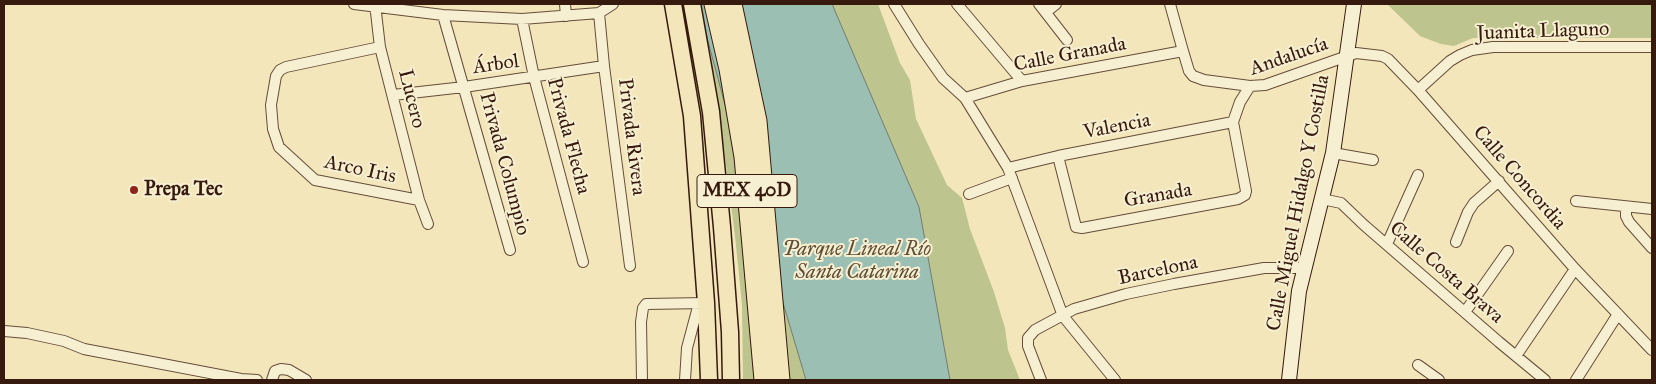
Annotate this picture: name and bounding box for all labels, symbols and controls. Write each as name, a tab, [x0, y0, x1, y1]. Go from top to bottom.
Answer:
street label: Juanita Llaguno	[1476, 18, 1610, 46]
street label: Calle Granada	[1012, 32, 1128, 78]
street label: Andalucía	[1247, 32, 1331, 82]
street label: Árbol	[471, 50, 521, 80]
street label: Lucero	[392, 67, 430, 131]
street label: Calle Miguel Hidalgo Y Costilla	[1262, 73, 1336, 333]
street label: Privada Flecha	[541, 75, 595, 197]
street label: Privada Rivera	[612, 77, 650, 197]
street label: Privada Columpio	[473, 90, 535, 238]
street label: Valencia	[1081, 109, 1153, 145]
street label: Calle Concordia	[1467, 121, 1571, 235]
street label: Arco Iris	[322, 151, 398, 189]
road number: MEX 40D	[697, 175, 797, 208]
place label: Prepa Tec	[144, 178, 223, 202]
street label: Granada	[1122, 178, 1194, 214]
marker: Prepa Tec	[128, 184, 140, 196]
street label: Calle Costa Brava	[1384, 217, 1508, 329]
park label: Parque Lineal Río Santa Catarina	[783, 238, 931, 285]
street label: Barcelona	[1116, 251, 1200, 291]

